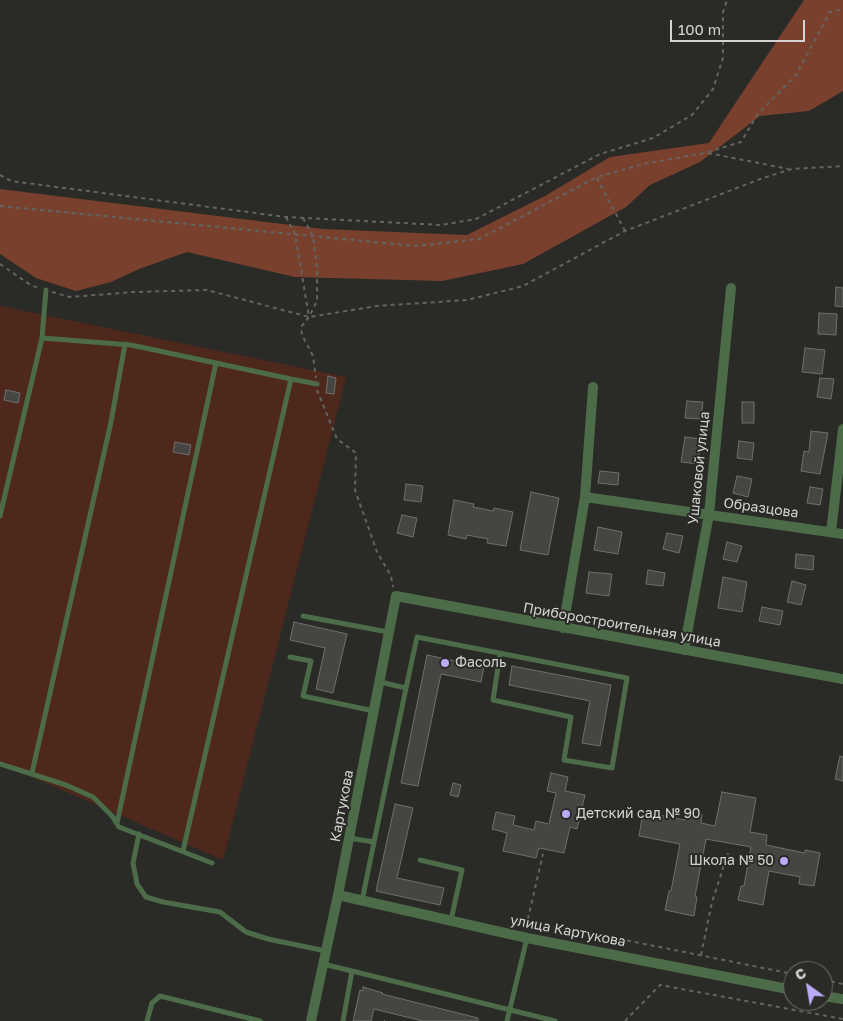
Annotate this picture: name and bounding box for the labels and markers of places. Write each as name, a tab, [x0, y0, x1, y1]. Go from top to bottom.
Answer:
place label: Фасоль	[455, 655, 506, 671]
marker: Фасоль	[439, 657, 451, 669]
place label: Детский сад № 90	[576, 806, 701, 822]
marker: Детский сад № 90	[560, 808, 572, 820]
place label: Школа № 50	[689, 853, 774, 869]
marker: Школа № 50	[778, 855, 790, 867]

